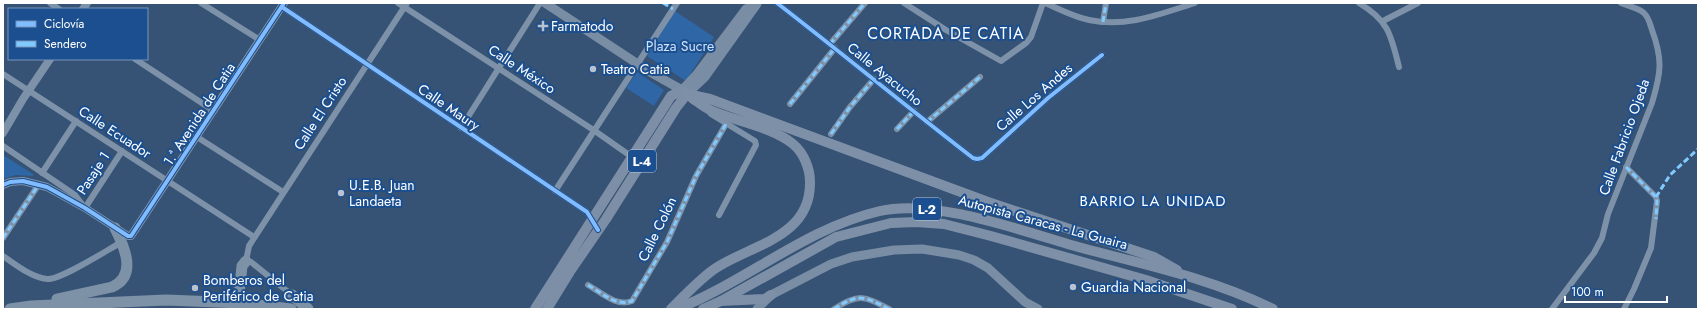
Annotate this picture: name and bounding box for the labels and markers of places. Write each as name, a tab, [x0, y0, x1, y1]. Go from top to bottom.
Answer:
place label: Farmatodo	[551, 16, 614, 36]
marker: Farmatodo	[538, 21, 548, 31]
place label: Teatro Catia	[601, 59, 670, 79]
marker: Teatro Catia	[588, 64, 598, 74]
place label: U.E.B. Juan Landaeta	[349, 175, 415, 211]
marker: U.E.B. Juan Landaeta	[336, 188, 346, 198]
place label: Bomberos del Periférico de Catia	[203, 270, 314, 306]
place label: Guardia Nacional	[1081, 277, 1186, 297]
marker: Guardia Nacional	[1068, 282, 1078, 292]
marker: Bomberos del Periférico de Catia	[190, 283, 200, 293]

